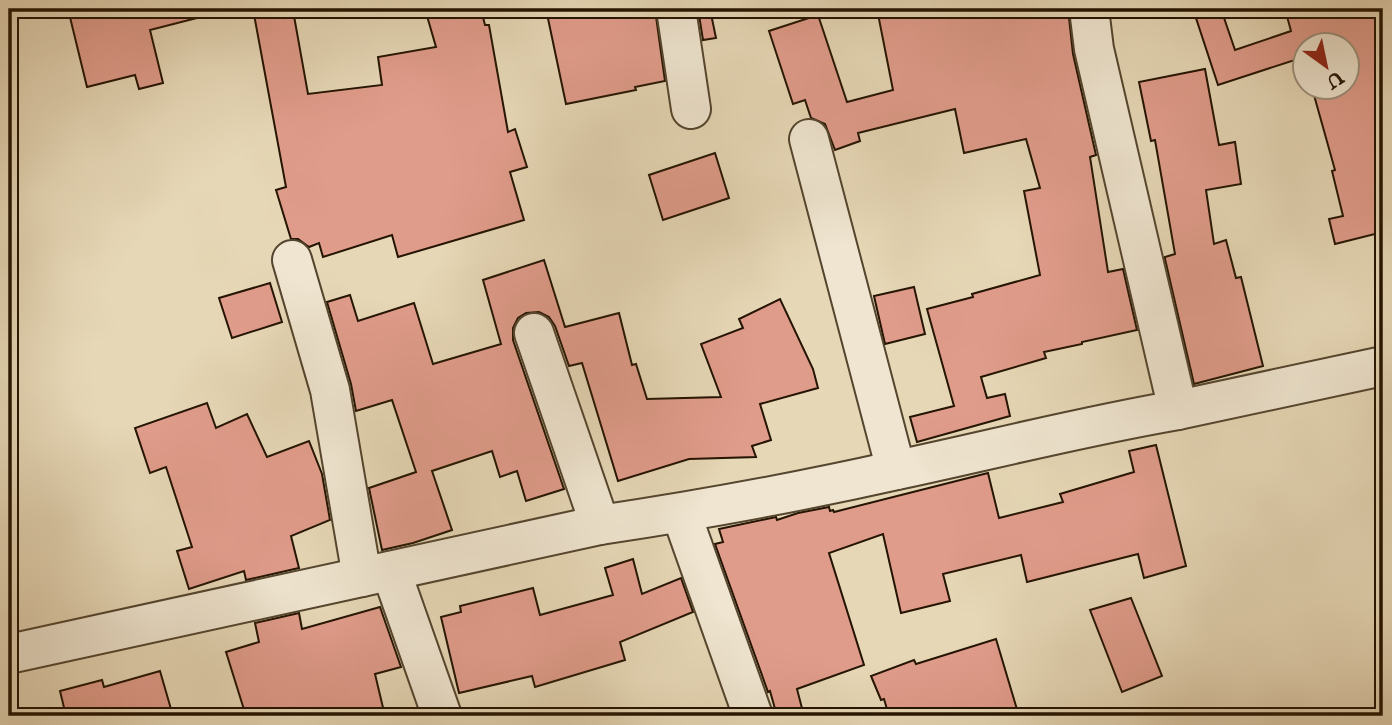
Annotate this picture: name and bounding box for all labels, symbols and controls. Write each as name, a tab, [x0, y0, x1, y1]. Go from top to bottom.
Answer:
north arrow	[1290, 32, 1360, 102]
text: U	[1320, 64, 1348, 94]

